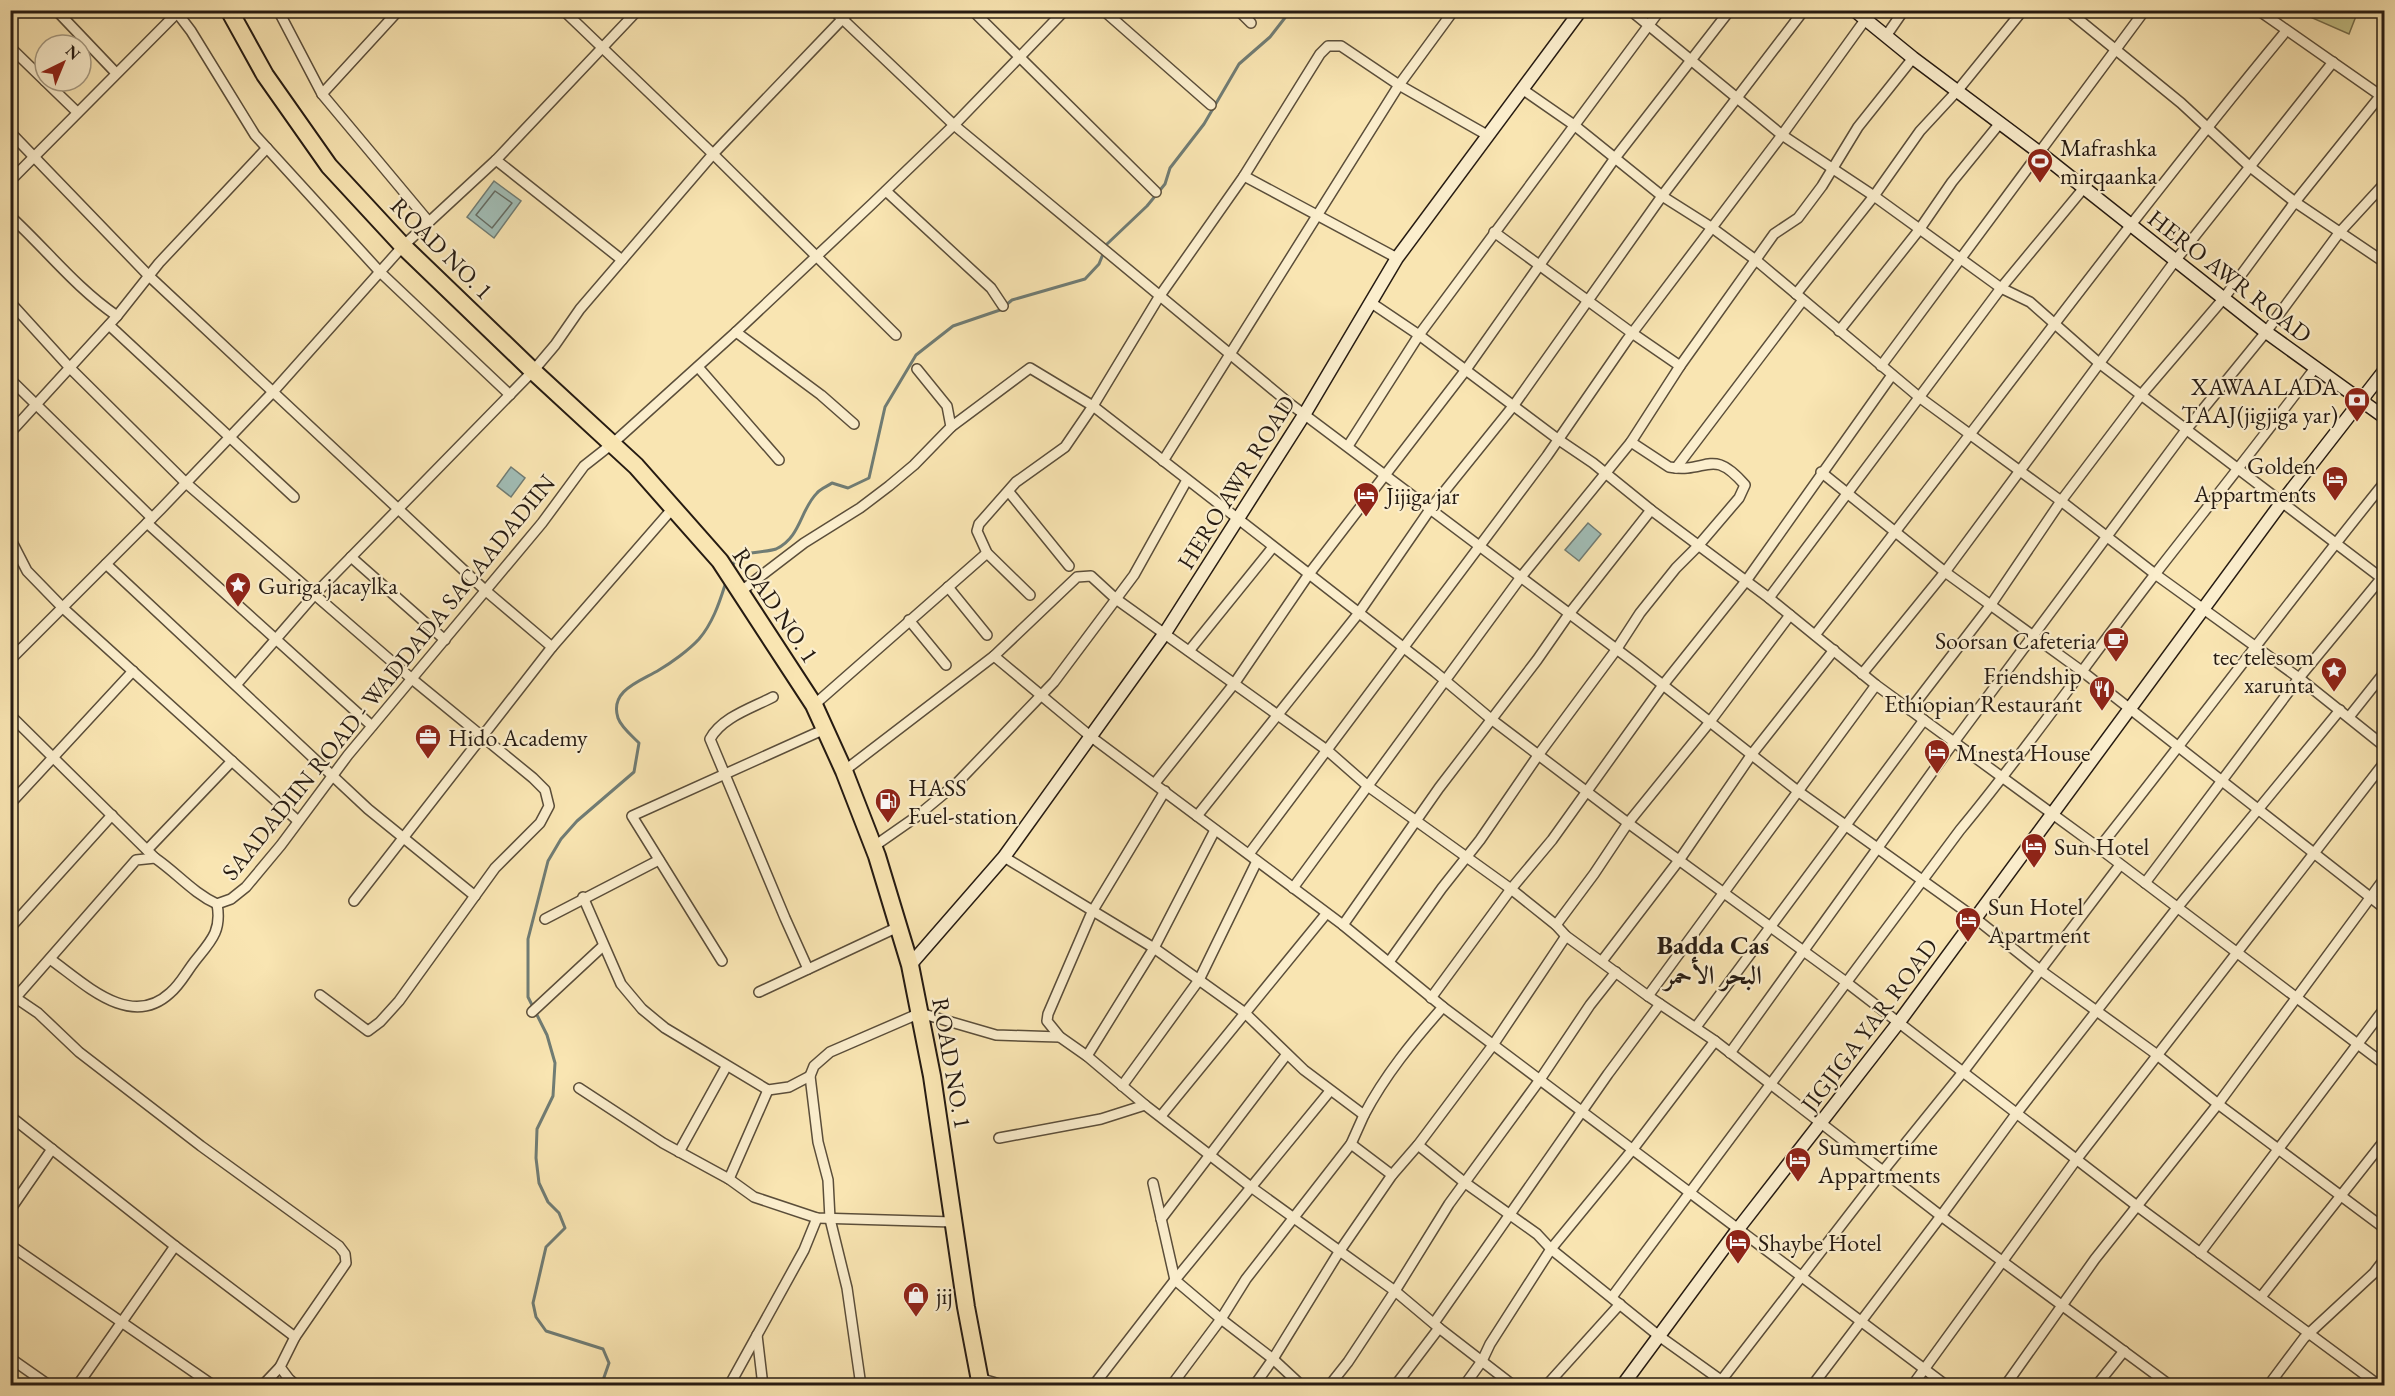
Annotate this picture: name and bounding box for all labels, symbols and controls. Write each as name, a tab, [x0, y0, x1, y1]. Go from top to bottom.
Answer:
north arrow	[33, 33, 93, 93]
text: N	[61, 40, 85, 65]
place label: Mafrashka mirqaanka	[2060, 132, 2158, 191]
sports icon: Mafrashka mirqaanka	[2025, 146, 2055, 184]
street label: ROAD NO. 1	[384, 190, 500, 306]
street label: HERO AWR ROAD	[2142, 202, 2318, 350]
place label: XAWAALADA TAAJ(jigjiga yar)	[2181, 371, 2338, 430]
bank icon: XAWAALADA TAAJ(jigjiga yar)	[2342, 385, 2372, 423]
street label: HERO AWR ROAD	[1170, 389, 1302, 575]
place label: Golden Appartments	[2193, 450, 2316, 509]
hotel icon: Golden Appartments	[2320, 464, 2350, 502]
street label: SAADADIIN ROAD - WADDADA SACAADADIIN	[214, 468, 562, 886]
hotel icon: Jijiga jar	[1351, 480, 1381, 518]
place label: Jijiga jar	[1384, 480, 1459, 511]
street label: ROAD NO. 1	[726, 541, 826, 669]
place icon: Guriga jacaylka	[223, 570, 253, 608]
place label: Guriga jacaylka	[258, 570, 398, 601]
place label: Soorsan Cafeteria	[1935, 625, 2096, 656]
cafe icon: Soorsan Cafeteria	[2101, 625, 2131, 663]
place label: tec telesom xarunta	[2212, 641, 2314, 700]
place icon: tec telesom xarunta	[2319, 655, 2349, 693]
place label: Friendship Ethiopian Restaurant	[1884, 660, 2082, 719]
restaurant icon: Friendship Ethiopian Restaurant	[2087, 674, 2117, 712]
office icon: Hido Academy	[413, 722, 443, 760]
place label: Hido Academy	[448, 722, 588, 753]
hotel icon: Mnesta House	[1922, 737, 1952, 775]
place label: Mnesta House	[1956, 737, 2090, 768]
place label: HASS Fuel-station	[908, 772, 1018, 831]
fuel station icon: HASS Fuel-station	[873, 786, 903, 824]
hotel icon: Sun Hotel	[2019, 831, 2049, 869]
place label: Sun Hotel	[2054, 831, 2149, 862]
place label: Sun Hotel Apartment	[1987, 891, 2090, 950]
hotel icon: Sun Hotel Apartment	[1953, 905, 1983, 943]
district label: Badda Cas البحر الأحمر	[1657, 928, 1769, 992]
street label: JIGJIGA YAR ROAD	[1792, 932, 1944, 1120]
street label: ROAD NO. 1	[925, 995, 979, 1131]
place label: Summertime Appartments	[1817, 1131, 1940, 1190]
hotel icon: Summertime Appartments	[1783, 1145, 1813, 1183]
hotel icon: Shaybe Hotel	[1723, 1227, 1753, 1265]
place label: Shaybe Hotel	[1758, 1227, 1882, 1258]
shop icon: jij	[901, 1280, 931, 1318]
place label: jij	[935, 1280, 953, 1311]

